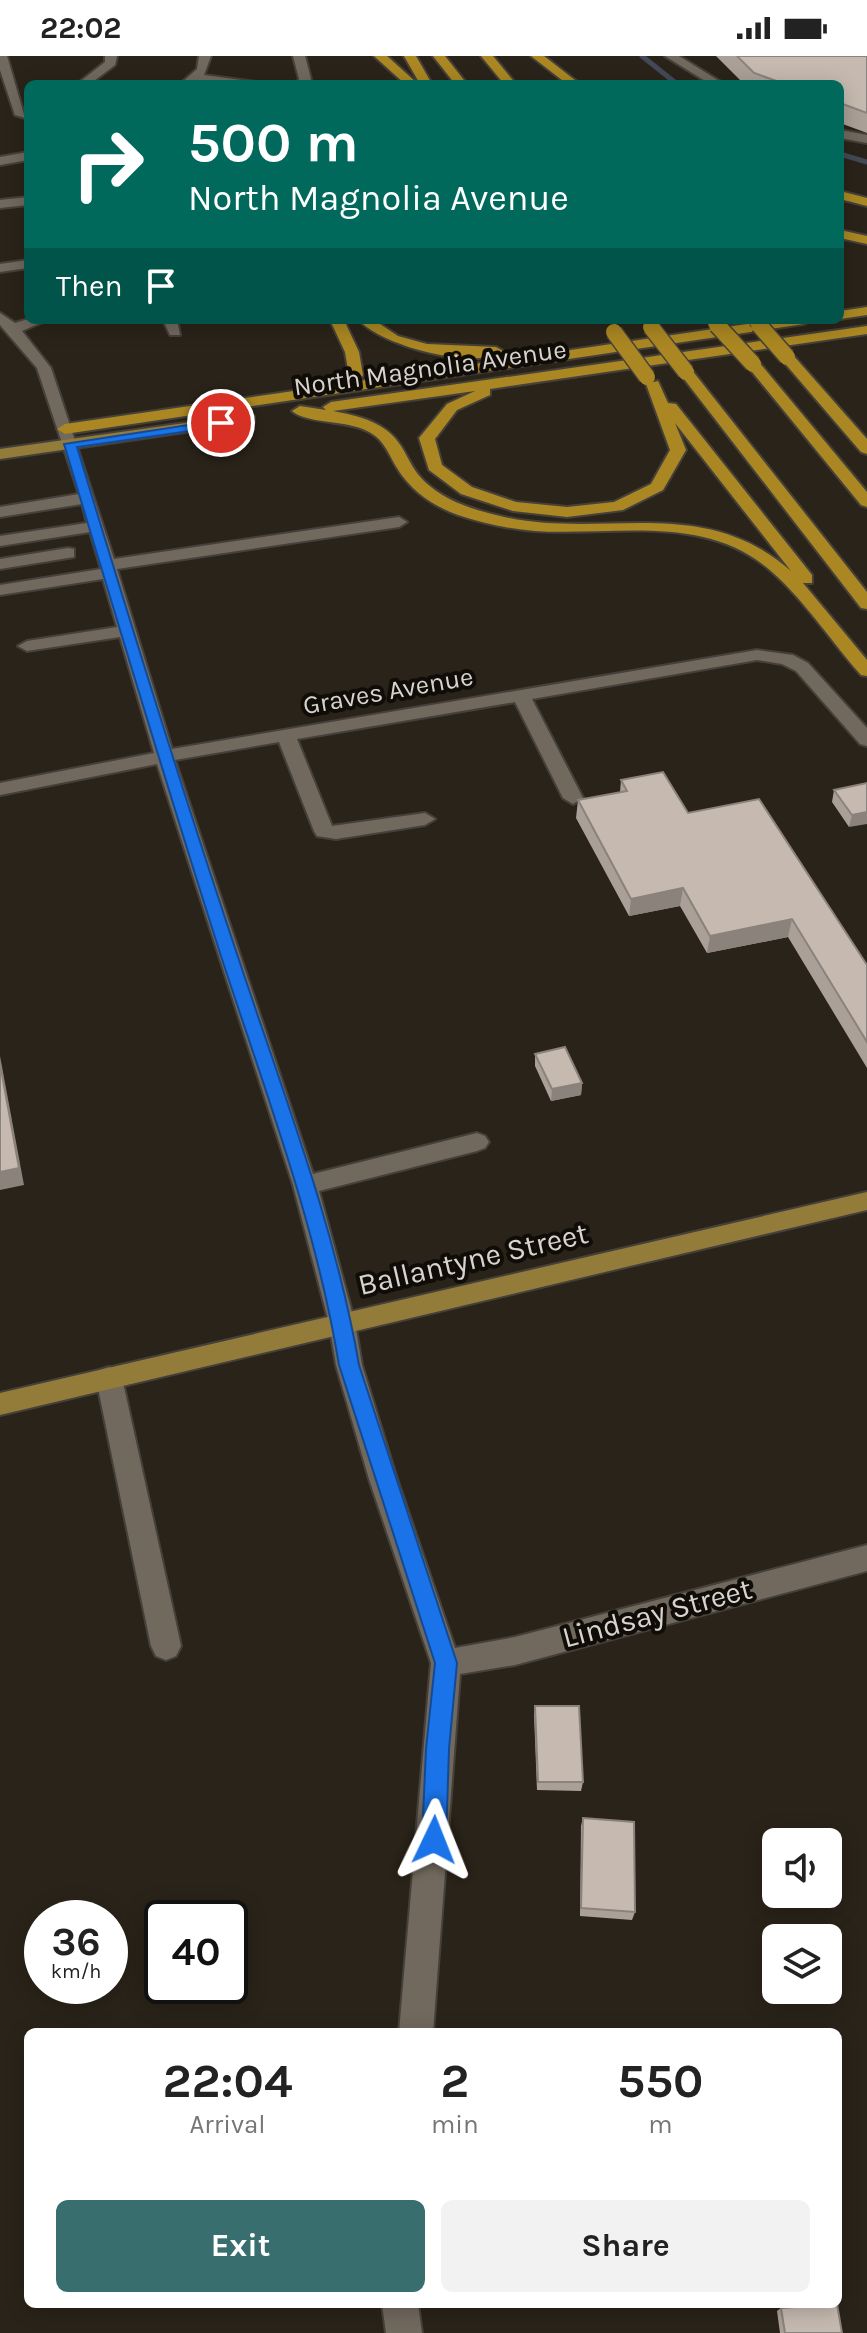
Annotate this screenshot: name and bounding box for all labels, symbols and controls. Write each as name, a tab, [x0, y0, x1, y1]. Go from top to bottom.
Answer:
text: 22:02	[40, 10, 122, 46]
text: 500 m	[188, 110, 359, 175]
icon: right	[56, 112, 160, 216]
text: North Magnolia Avenue	[188, 177, 569, 219]
icon: arrive	[139, 264, 183, 308]
text: Then	[56, 268, 123, 304]
street label: North Magnolia Avenue	[292, 334, 568, 402]
pin	[187, 389, 255, 457]
icon: arrive	[199, 401, 243, 445]
street label: Graves Avenue	[300, 661, 476, 721]
street label: Ballantyne Street	[355, 1215, 591, 1303]
street label: Lindsay Street	[558, 1570, 756, 1656]
position arrow	[392, 1798, 476, 1882]
map controls	[762, 1828, 842, 2004]
button: sound	[762, 1828, 842, 1908]
speed limit sign: 40	[144, 1900, 248, 2004]
text: 36	[51, 1918, 101, 1965]
button: layers	[762, 1924, 842, 2004]
text: km/h	[51, 1960, 101, 1983]
text: 22:04	[163, 2053, 292, 2109]
text: 2	[440, 2053, 469, 2109]
text: 550	[617, 2053, 703, 2109]
text: Arrival	[189, 2109, 266, 2140]
text: min	[431, 2109, 479, 2140]
text: m	[648, 2109, 673, 2140]
button: Exit	[56, 2200, 425, 2292]
button: Share	[441, 2200, 810, 2292]

